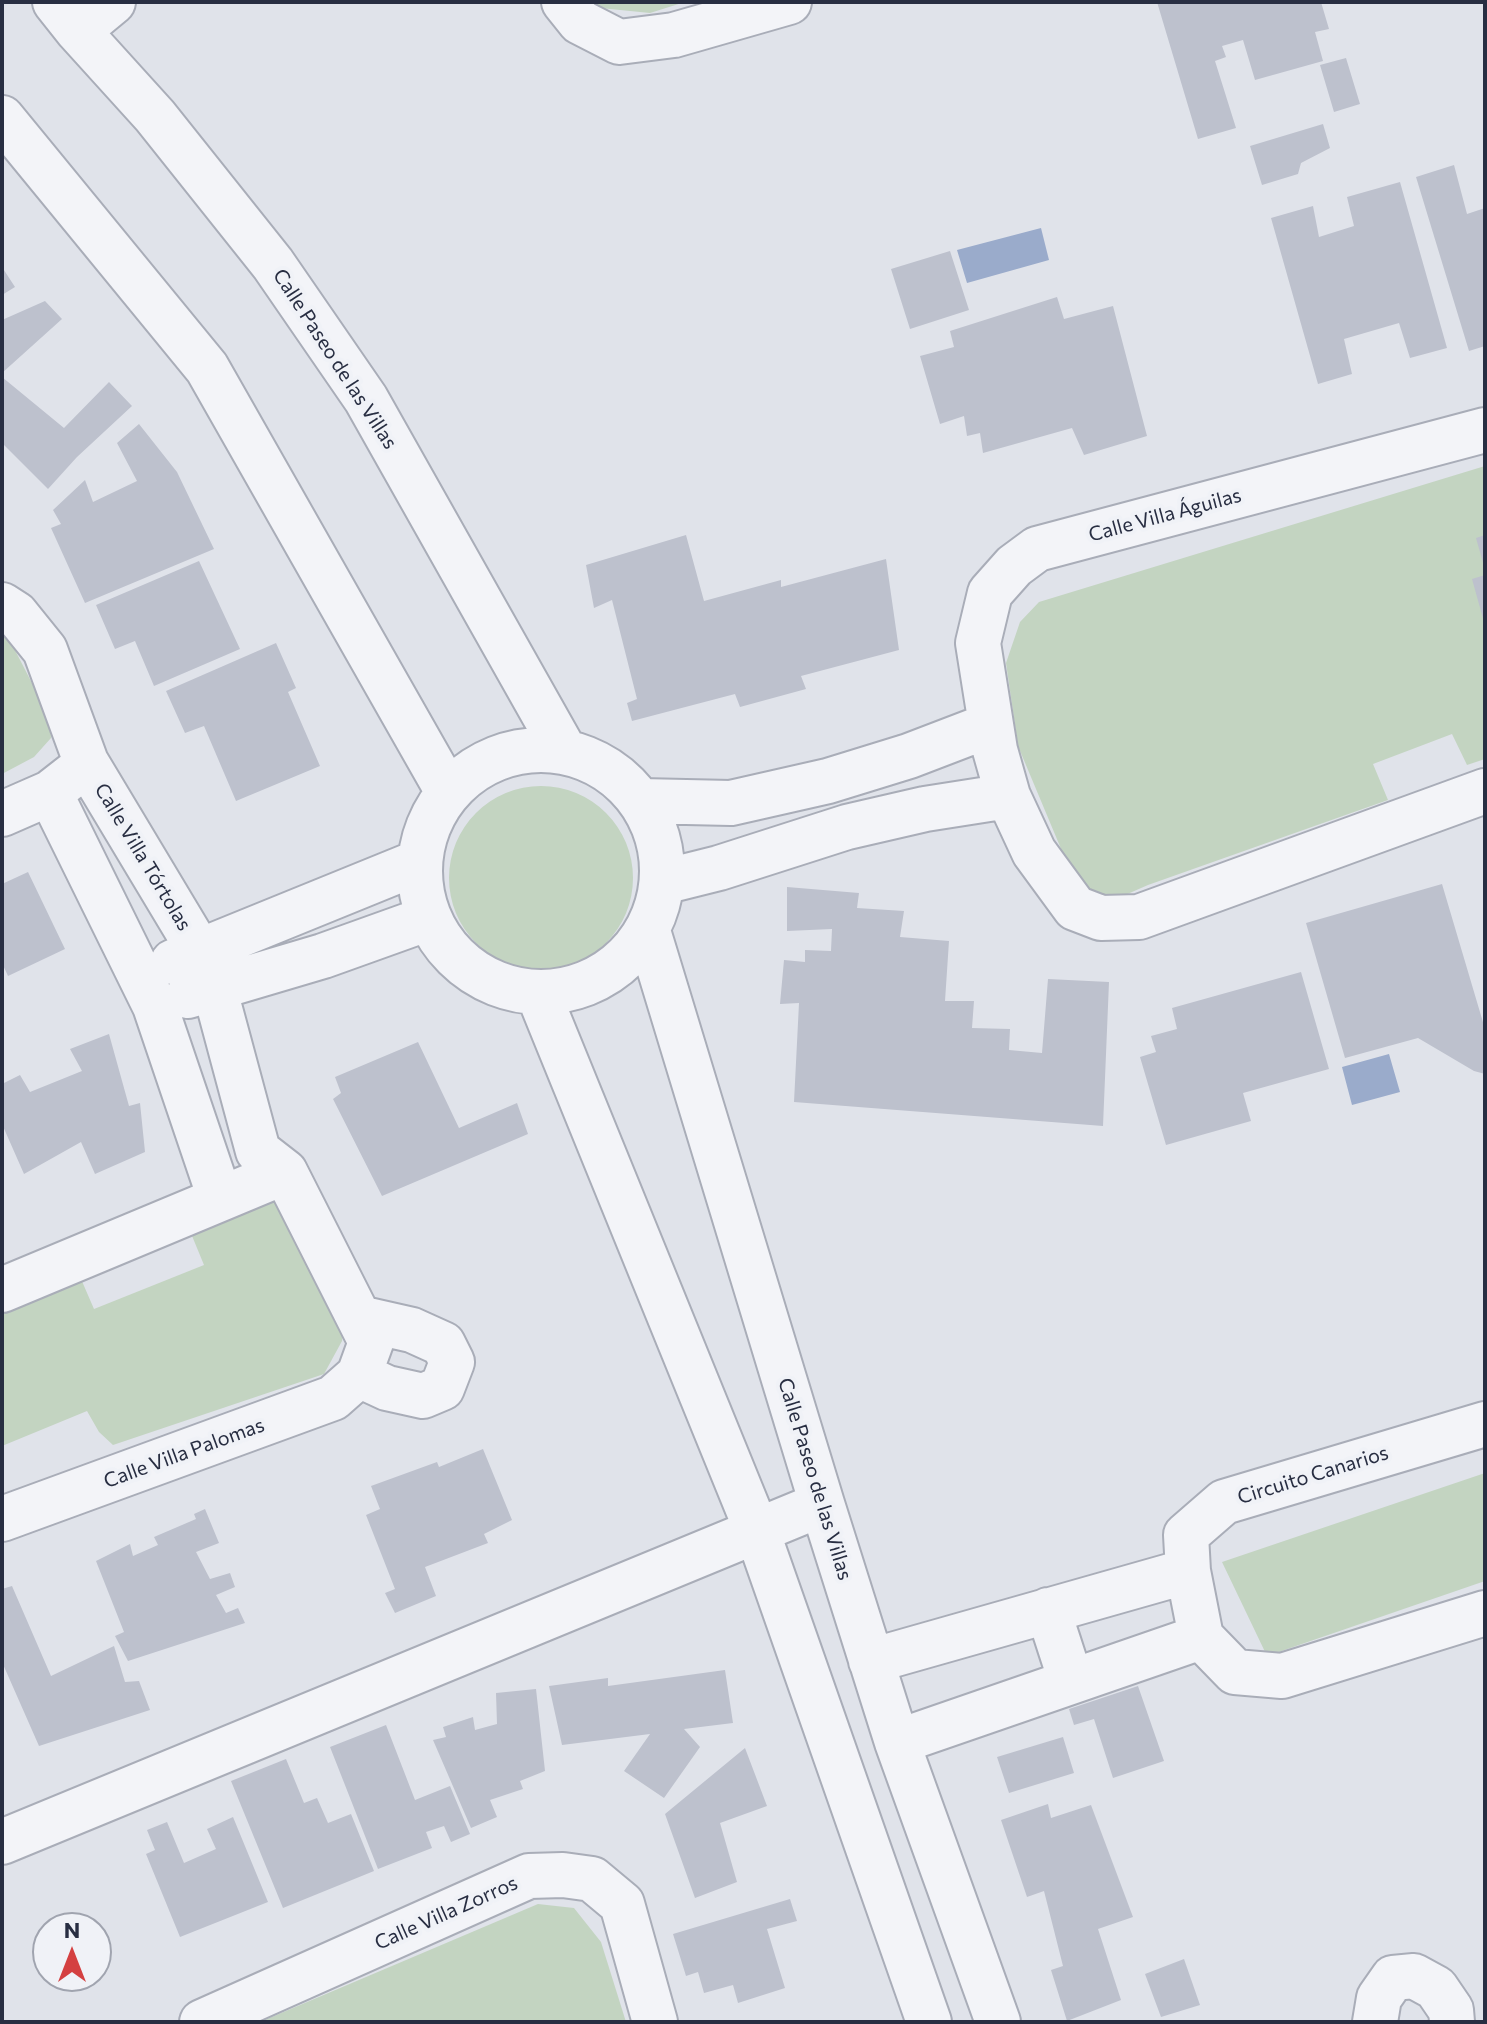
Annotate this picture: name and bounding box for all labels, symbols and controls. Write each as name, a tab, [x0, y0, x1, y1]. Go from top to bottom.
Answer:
street label: Calle Paseo de las Villas	[268, 264, 402, 454]
street label: Calle Villa Águilas	[1086, 483, 1244, 547]
street label: Calle Villa Tórtolas	[89, 779, 197, 935]
street label: Calle Paseo de las Villas	[773, 1375, 857, 1583]
street label: Calle Villa Palomas	[100, 1413, 268, 1493]
street label: Circuito Canarios	[1235, 1441, 1391, 1509]
street label: Calle Villa Zorros	[371, 1871, 521, 1955]
north arrow	[32, 1912, 112, 1992]
text: N	[64, 1916, 80, 1943]

